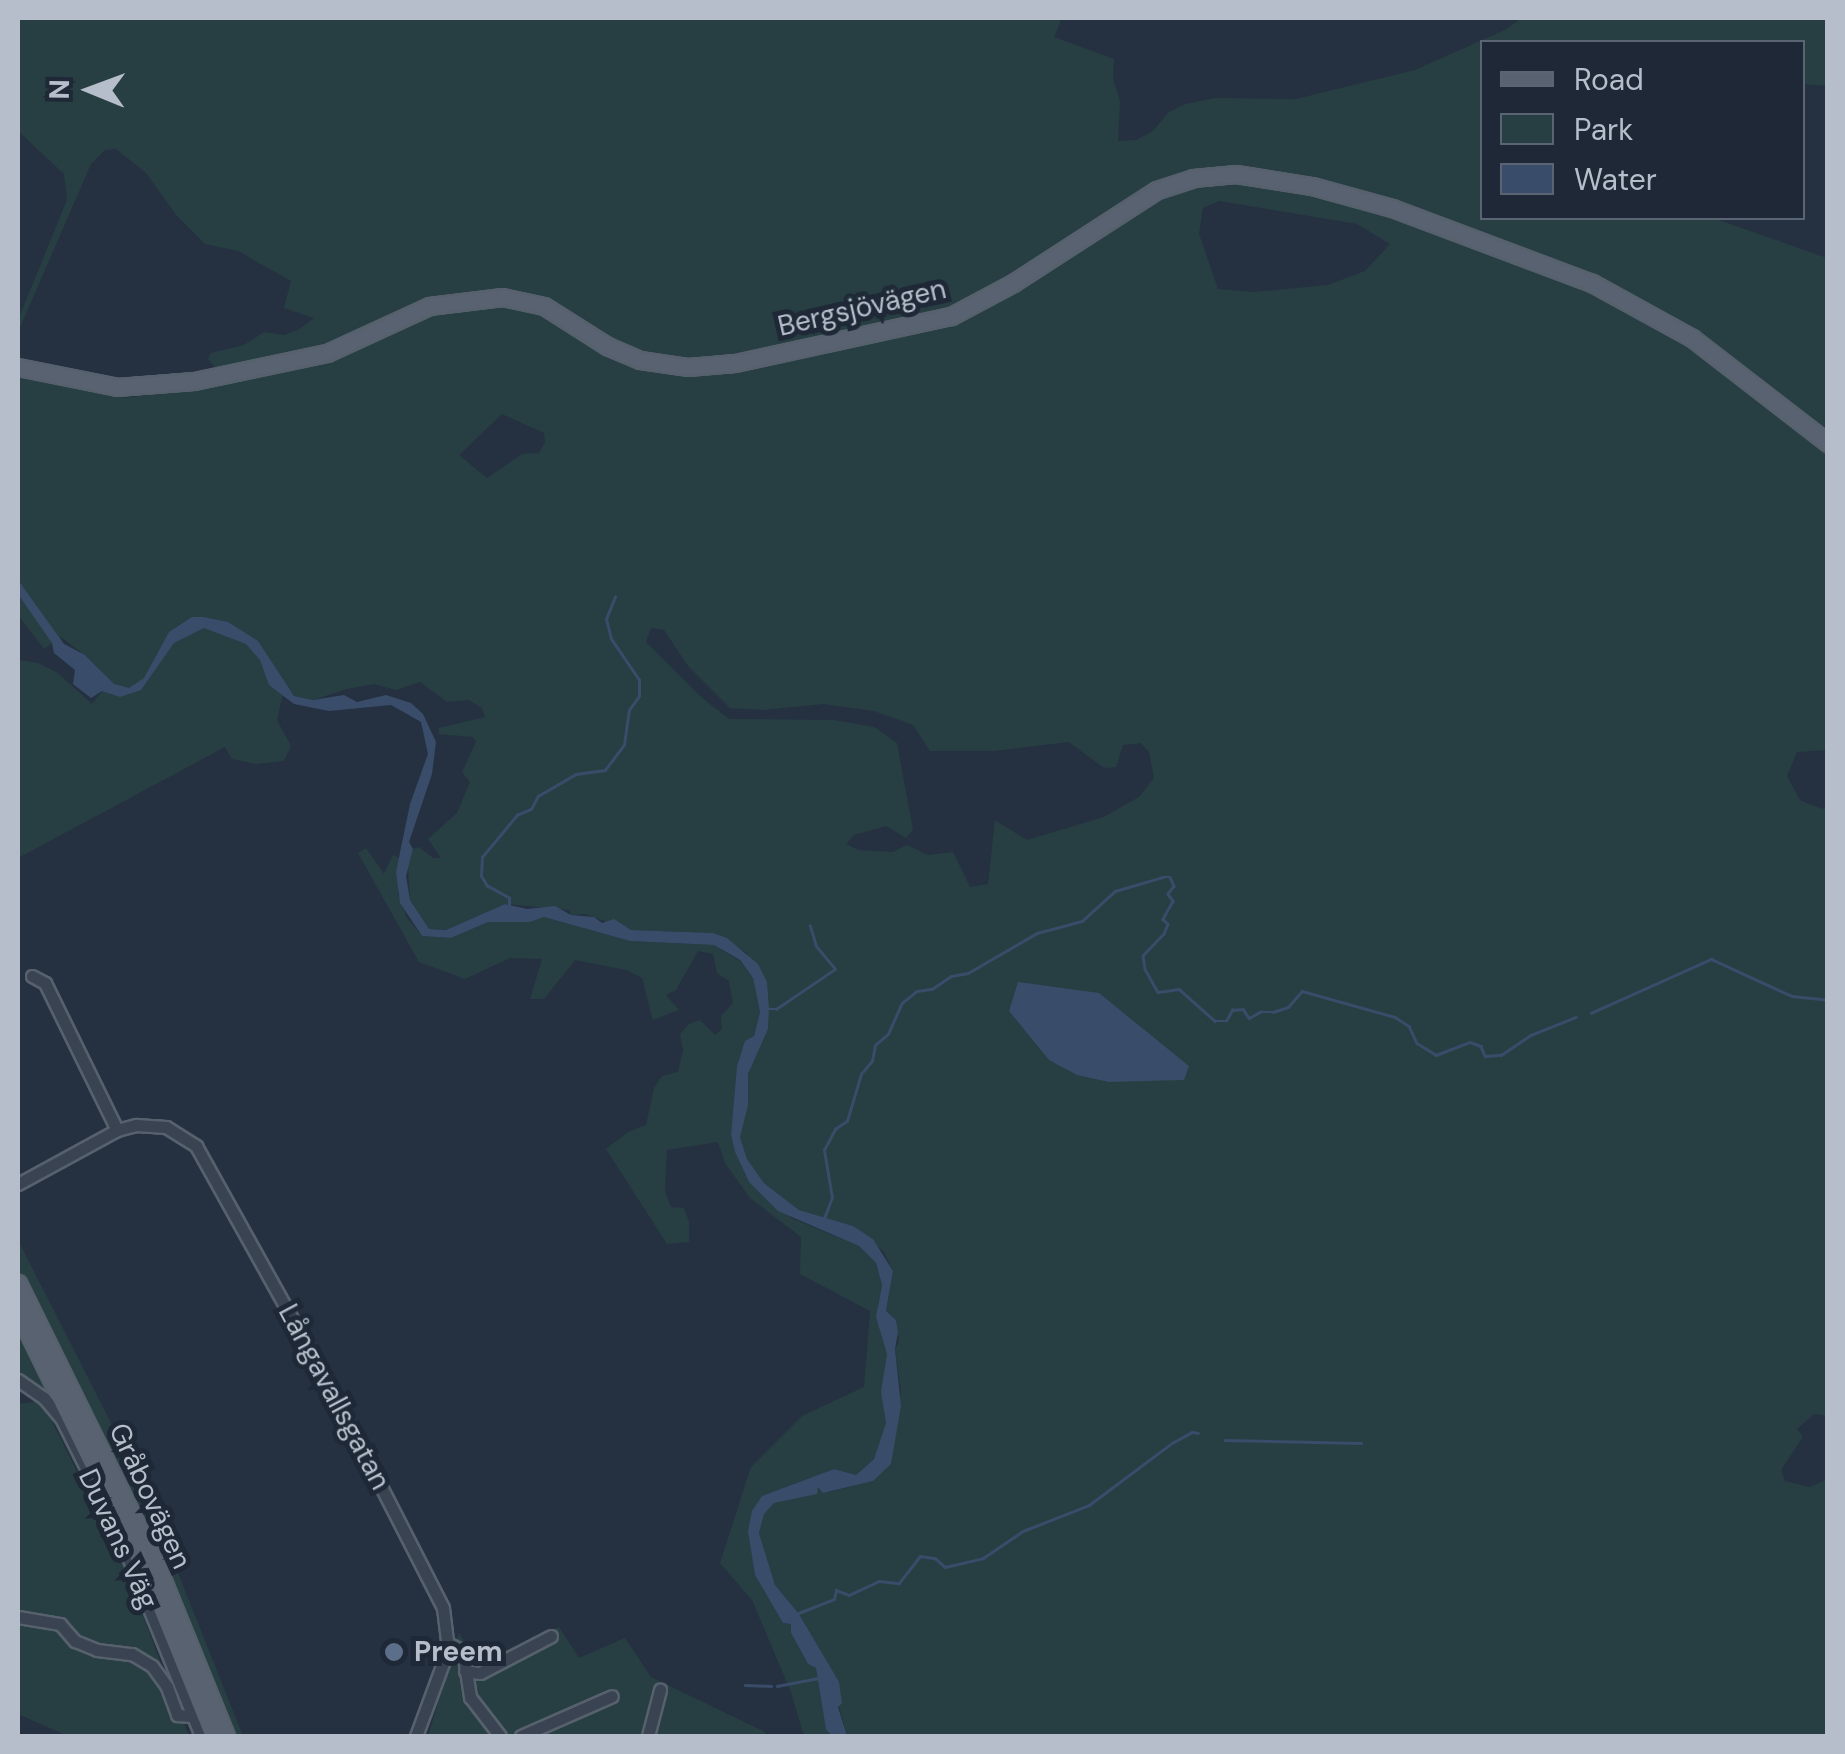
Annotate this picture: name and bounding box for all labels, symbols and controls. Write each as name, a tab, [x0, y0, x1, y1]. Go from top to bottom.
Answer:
north arrow	[40, 40, 140, 140]
legend	[1480, 40, 1805, 220]
text: Road	[1574, 60, 1644, 99]
text: N	[41, 79, 78, 100]
text: Park	[1574, 110, 1633, 149]
text: Water	[1574, 160, 1657, 199]
street label: Bergsjövägen	[775, 272, 949, 344]
street label: Långavallsgatan	[271, 1299, 397, 1495]
street label: Gråbovägen	[102, 1418, 198, 1574]
street label: Duvans Väg	[71, 1464, 165, 1614]
place label: Preem	[414, 1635, 502, 1669]
marker: Preem	[383, 1641, 405, 1663]

